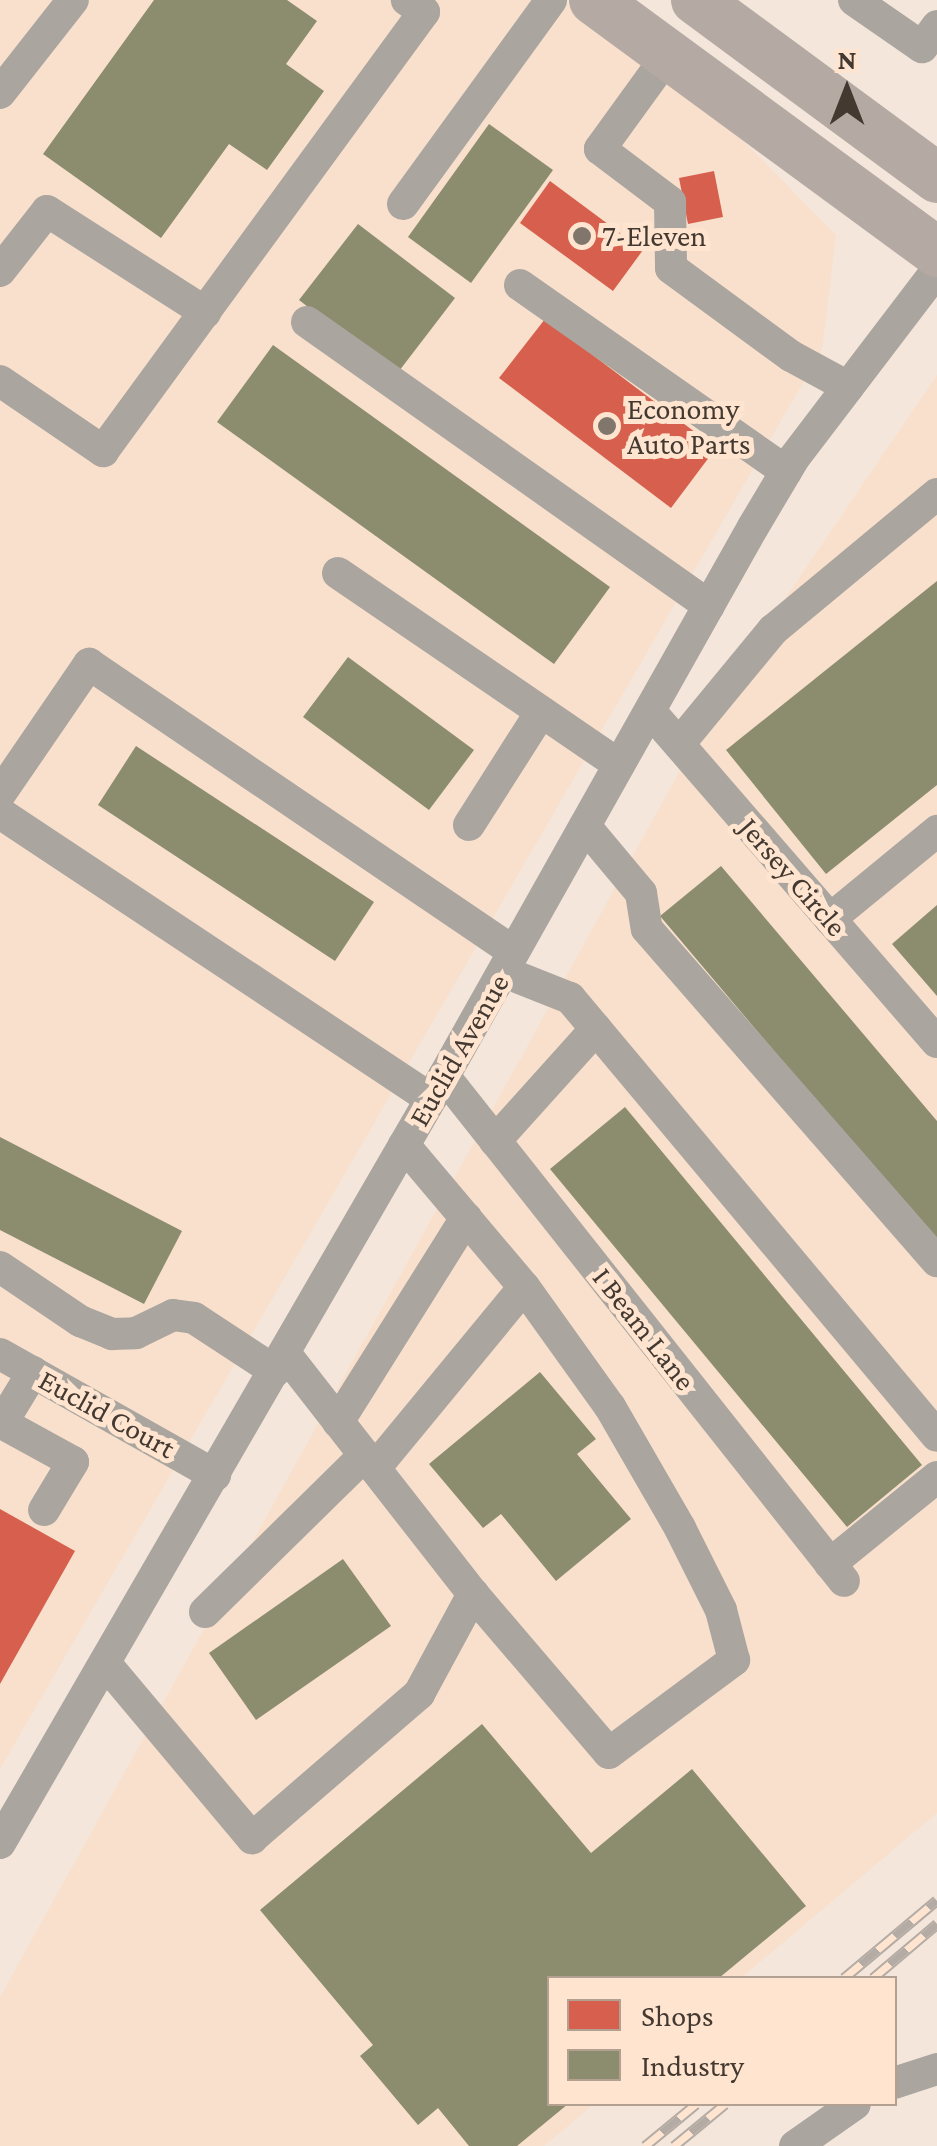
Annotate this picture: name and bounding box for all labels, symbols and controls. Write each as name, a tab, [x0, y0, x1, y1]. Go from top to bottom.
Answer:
north arrow	[797, 40, 897, 140]
text: N	[837, 44, 857, 75]
place label: 7-Eleven	[602, 218, 706, 254]
marker: 7-Eleven	[571, 225, 593, 247]
place label: Economy Auto Parts	[627, 391, 750, 462]
marker: Economy Auto Parts	[596, 415, 618, 437]
street label: Jersey Circle	[732, 810, 854, 944]
street label: Euclid Avenue	[401, 967, 517, 1133]
street label: I Beam Lane	[585, 1260, 703, 1398]
street label: Euclid Court	[33, 1362, 181, 1466]
legend	[547, 1976, 897, 2106]
text: Shops	[641, 1999, 714, 2032]
text: Industry	[641, 2049, 744, 2082]

